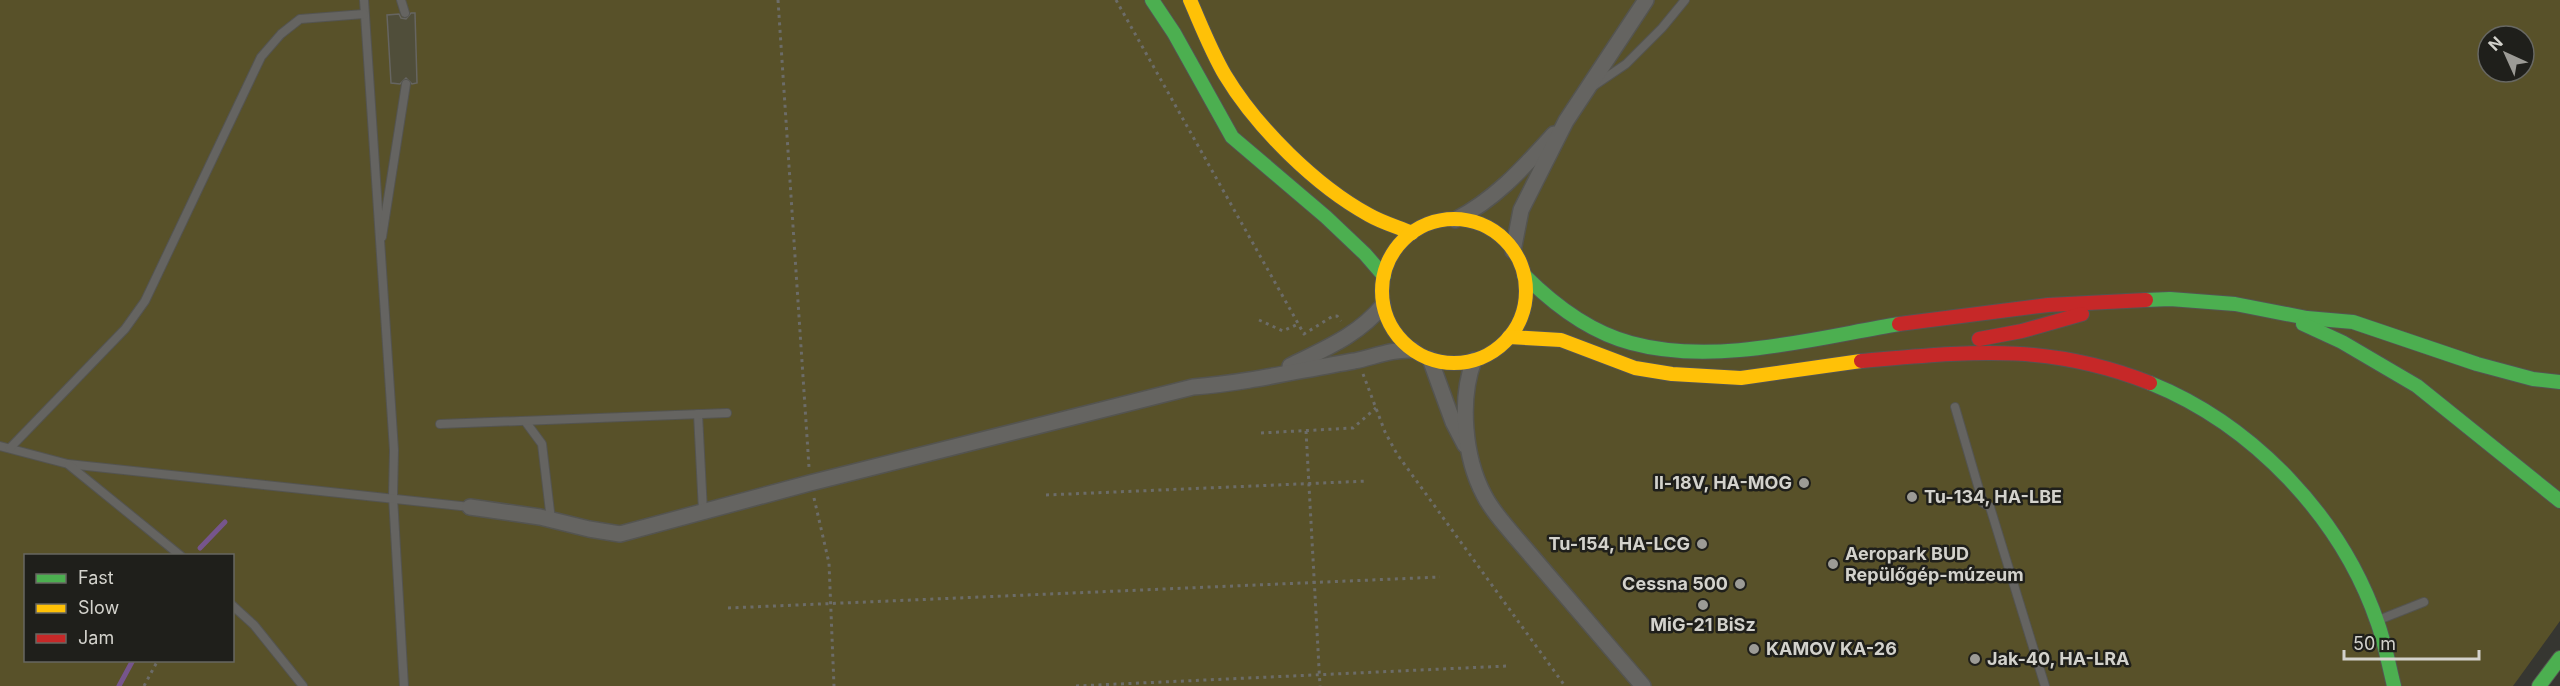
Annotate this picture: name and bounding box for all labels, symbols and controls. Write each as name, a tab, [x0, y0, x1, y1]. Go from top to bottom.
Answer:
north arrow	[2476, 24, 2536, 84]
text: N	[2484, 32, 2507, 55]
place label: Il-18V, HA-MOG	[1654, 472, 1792, 493]
marker: Il-18V, HA-MOG	[1797, 476, 1811, 490]
place label: Tu-134, HA-LBE	[1924, 486, 2062, 507]
marker: Tu-134, HA-LBE	[1905, 490, 1919, 504]
place label: Tu-154, HA-LCG	[1549, 533, 1690, 554]
marker: Tu-154, HA-LCG	[1695, 537, 1709, 551]
place label: Aeropark BUD Repülőgép-múzeum	[1845, 543, 2024, 585]
legend	[24, 554, 234, 662]
marker: Aeropark BUD Repülőgép-múzeum	[1826, 557, 1840, 571]
text: Fast	[78, 567, 114, 588]
place label: Cessna 500	[1622, 573, 1728, 594]
marker: Cessna 500	[1733, 577, 1747, 591]
text: Slow	[78, 597, 119, 618]
marker: MiG-21 BiSz	[1696, 598, 1710, 612]
place label: MiG-21 BiSz	[1650, 614, 1756, 635]
scale bar	[2344, 623, 2479, 661]
text: Jam	[78, 627, 114, 648]
text: 50 m	[2353, 633, 2396, 654]
place label: KAMOV KA-26	[1766, 638, 1897, 659]
marker: KAMOV KA-26	[1747, 642, 1761, 656]
place label: Jak-40, HA-LRA	[1987, 648, 2129, 669]
marker: Jak-40, HA-LRA	[1968, 652, 1982, 666]

